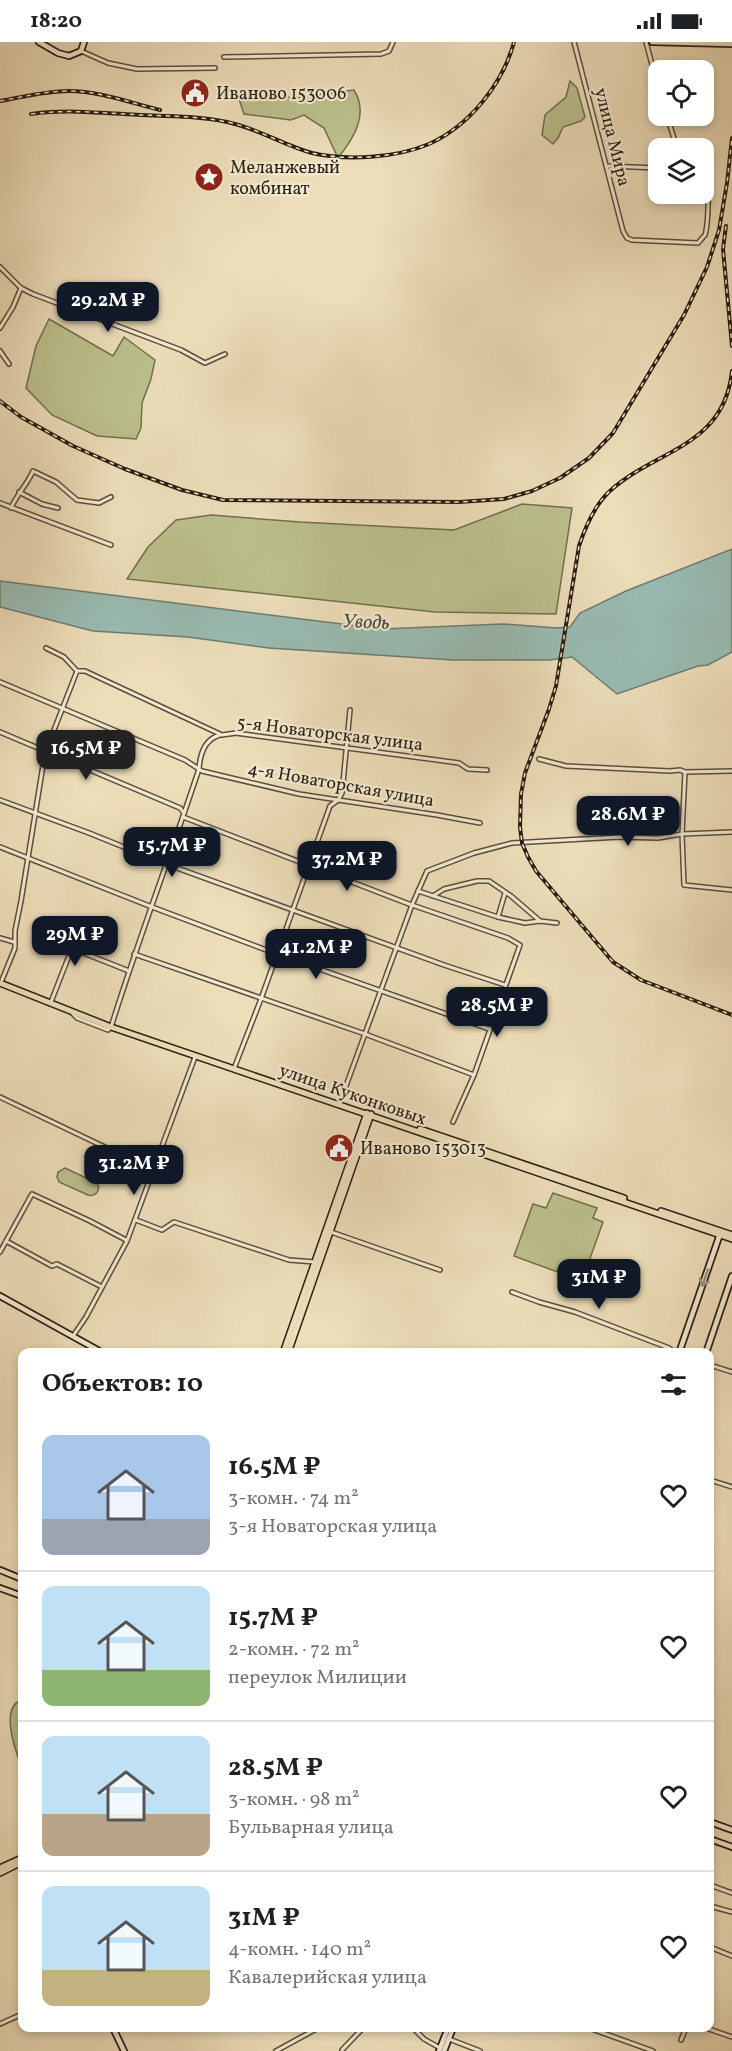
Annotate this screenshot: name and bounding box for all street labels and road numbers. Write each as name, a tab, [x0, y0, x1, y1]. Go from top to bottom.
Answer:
street label: улица Мира	[587, 85, 636, 189]
street label: 5-я Новаторская улица	[235, 711, 424, 758]
street label: 4-я Новаторская улица	[245, 757, 436, 814]
street label: улица Куконковых	[275, 1058, 430, 1132]

